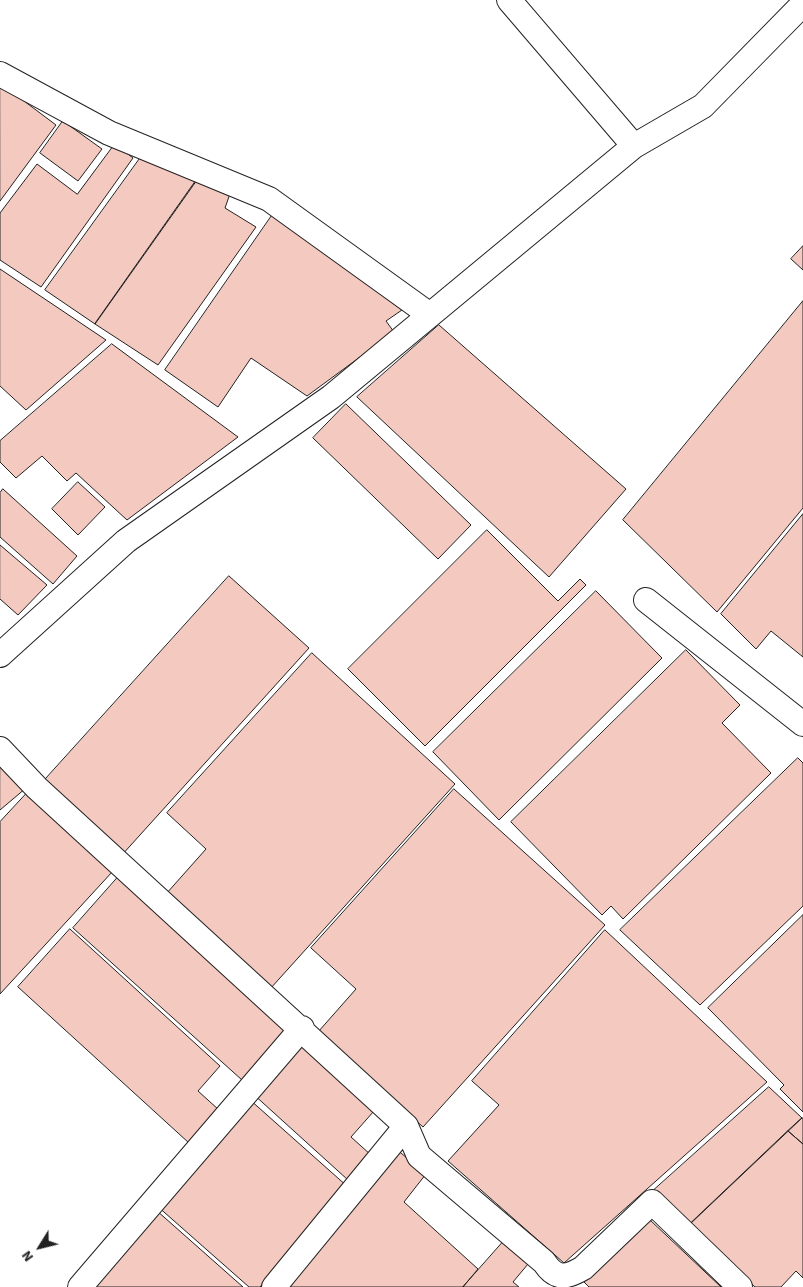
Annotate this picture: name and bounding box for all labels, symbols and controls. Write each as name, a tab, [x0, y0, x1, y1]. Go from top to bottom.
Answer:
north arrow	[15, 1222, 65, 1272]
text: N	[17, 1246, 39, 1265]

